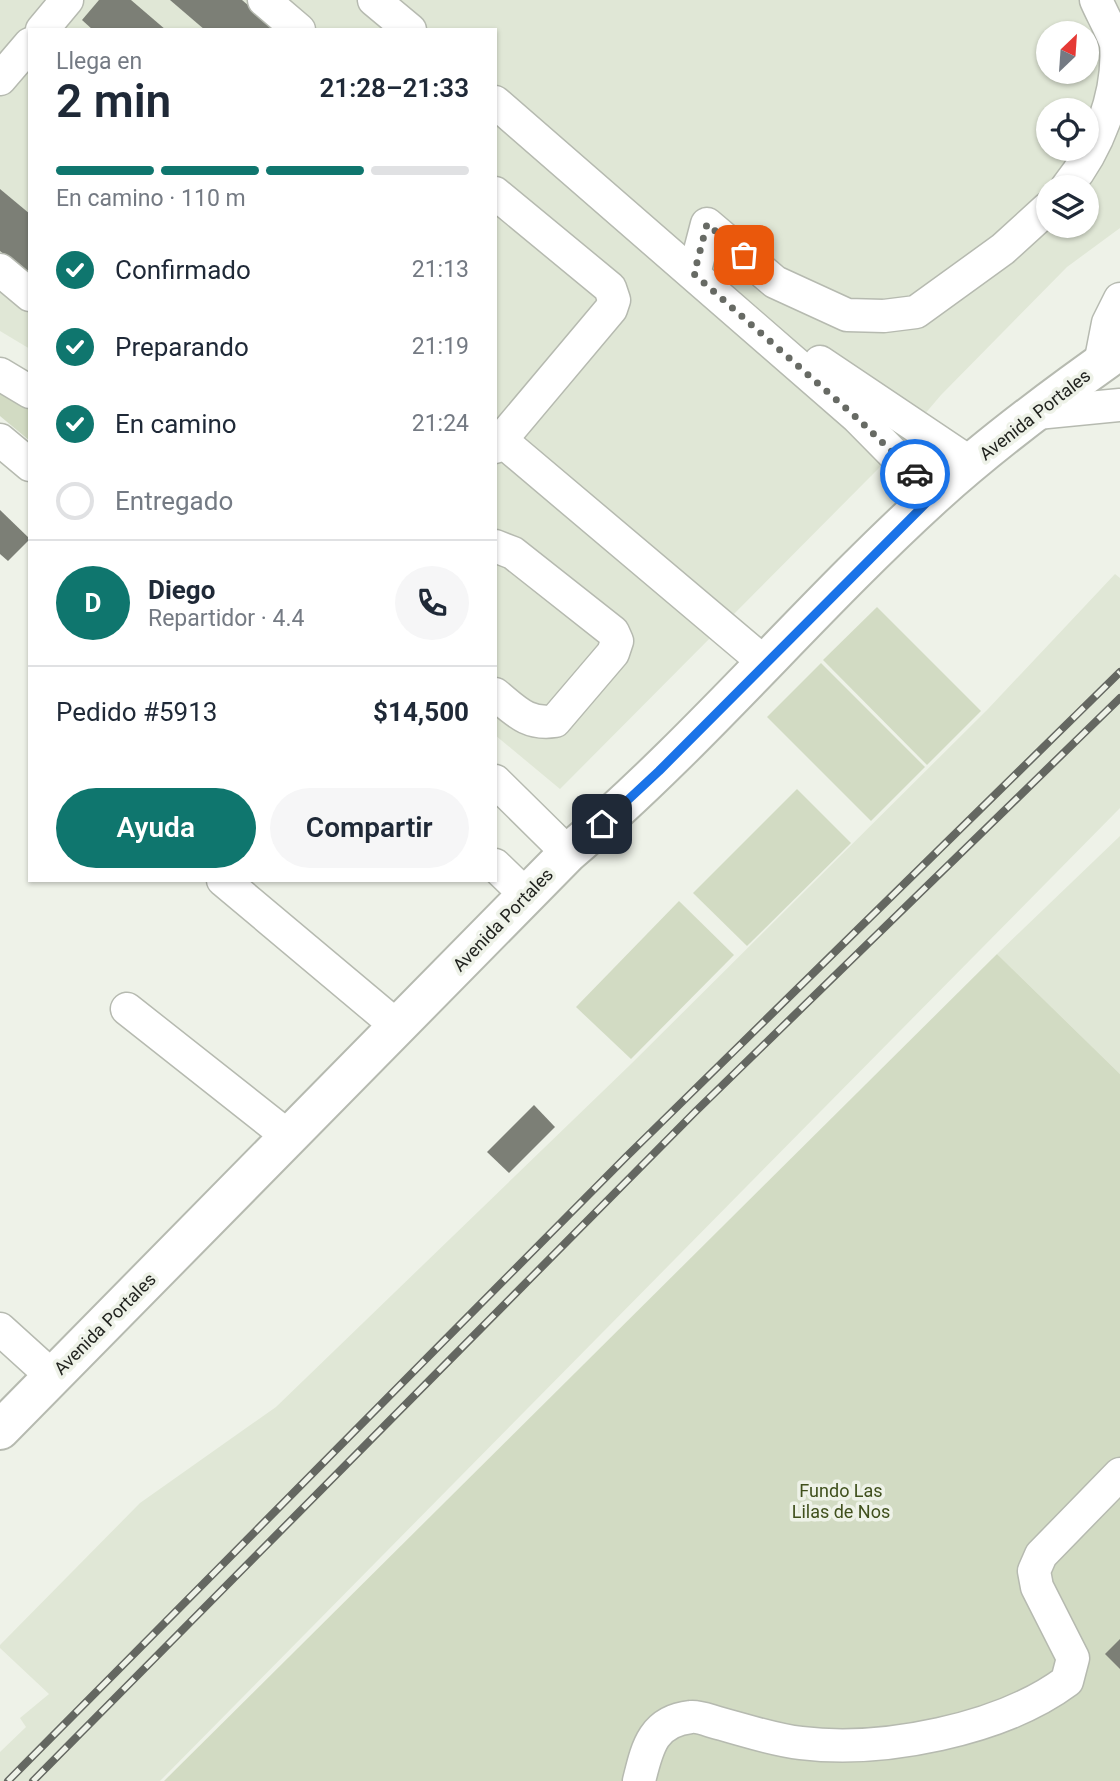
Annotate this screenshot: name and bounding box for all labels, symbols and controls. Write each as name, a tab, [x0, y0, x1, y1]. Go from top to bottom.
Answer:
north arrow	[1036, 21, 1099, 84]
map controls	[1036, 21, 1099, 238]
text: Llega en	[56, 48, 142, 75]
text: 21:28–21:33	[319, 73, 469, 103]
text: 2 min	[56, 74, 171, 128]
button: locate	[1036, 98, 1099, 161]
button: layers	[1036, 175, 1099, 238]
text: En camino · 110 m	[56, 185, 246, 212]
pin	[714, 225, 774, 285]
icon: bag	[725, 236, 763, 274]
icon: check	[56, 251, 94, 289]
text: Confirmado	[115, 255, 251, 285]
text: 21:13	[412, 256, 469, 283]
icon: check	[56, 328, 94, 366]
text: Preparando	[115, 332, 249, 362]
text: 21:19	[412, 333, 469, 360]
street label: Avenida Portales	[975, 365, 1094, 464]
icon: check	[56, 405, 94, 443]
text: En camino	[115, 409, 237, 439]
text: 21:24	[412, 410, 469, 437]
courier	[880, 439, 950, 509]
icon: car	[896, 455, 934, 493]
text: Entregado	[115, 486, 233, 516]
button: phone	[395, 566, 469, 640]
text: Diego	[148, 575, 215, 605]
text: D	[85, 588, 101, 618]
text: Repartidor · 4.4	[148, 605, 305, 632]
text: Pedido #5913	[56, 697, 217, 727]
text: $14,500	[373, 697, 469, 727]
button: Ayuda	[56, 788, 256, 868]
button: Compartir	[270, 788, 469, 868]
pin	[572, 794, 632, 854]
icon: home	[583, 805, 621, 843]
street label: Avenida Portales	[448, 864, 557, 976]
street label: Avenida Portales	[49, 1268, 160, 1379]
park label: Fundo Las Lilas de Nos	[792, 1480, 890, 1522]

